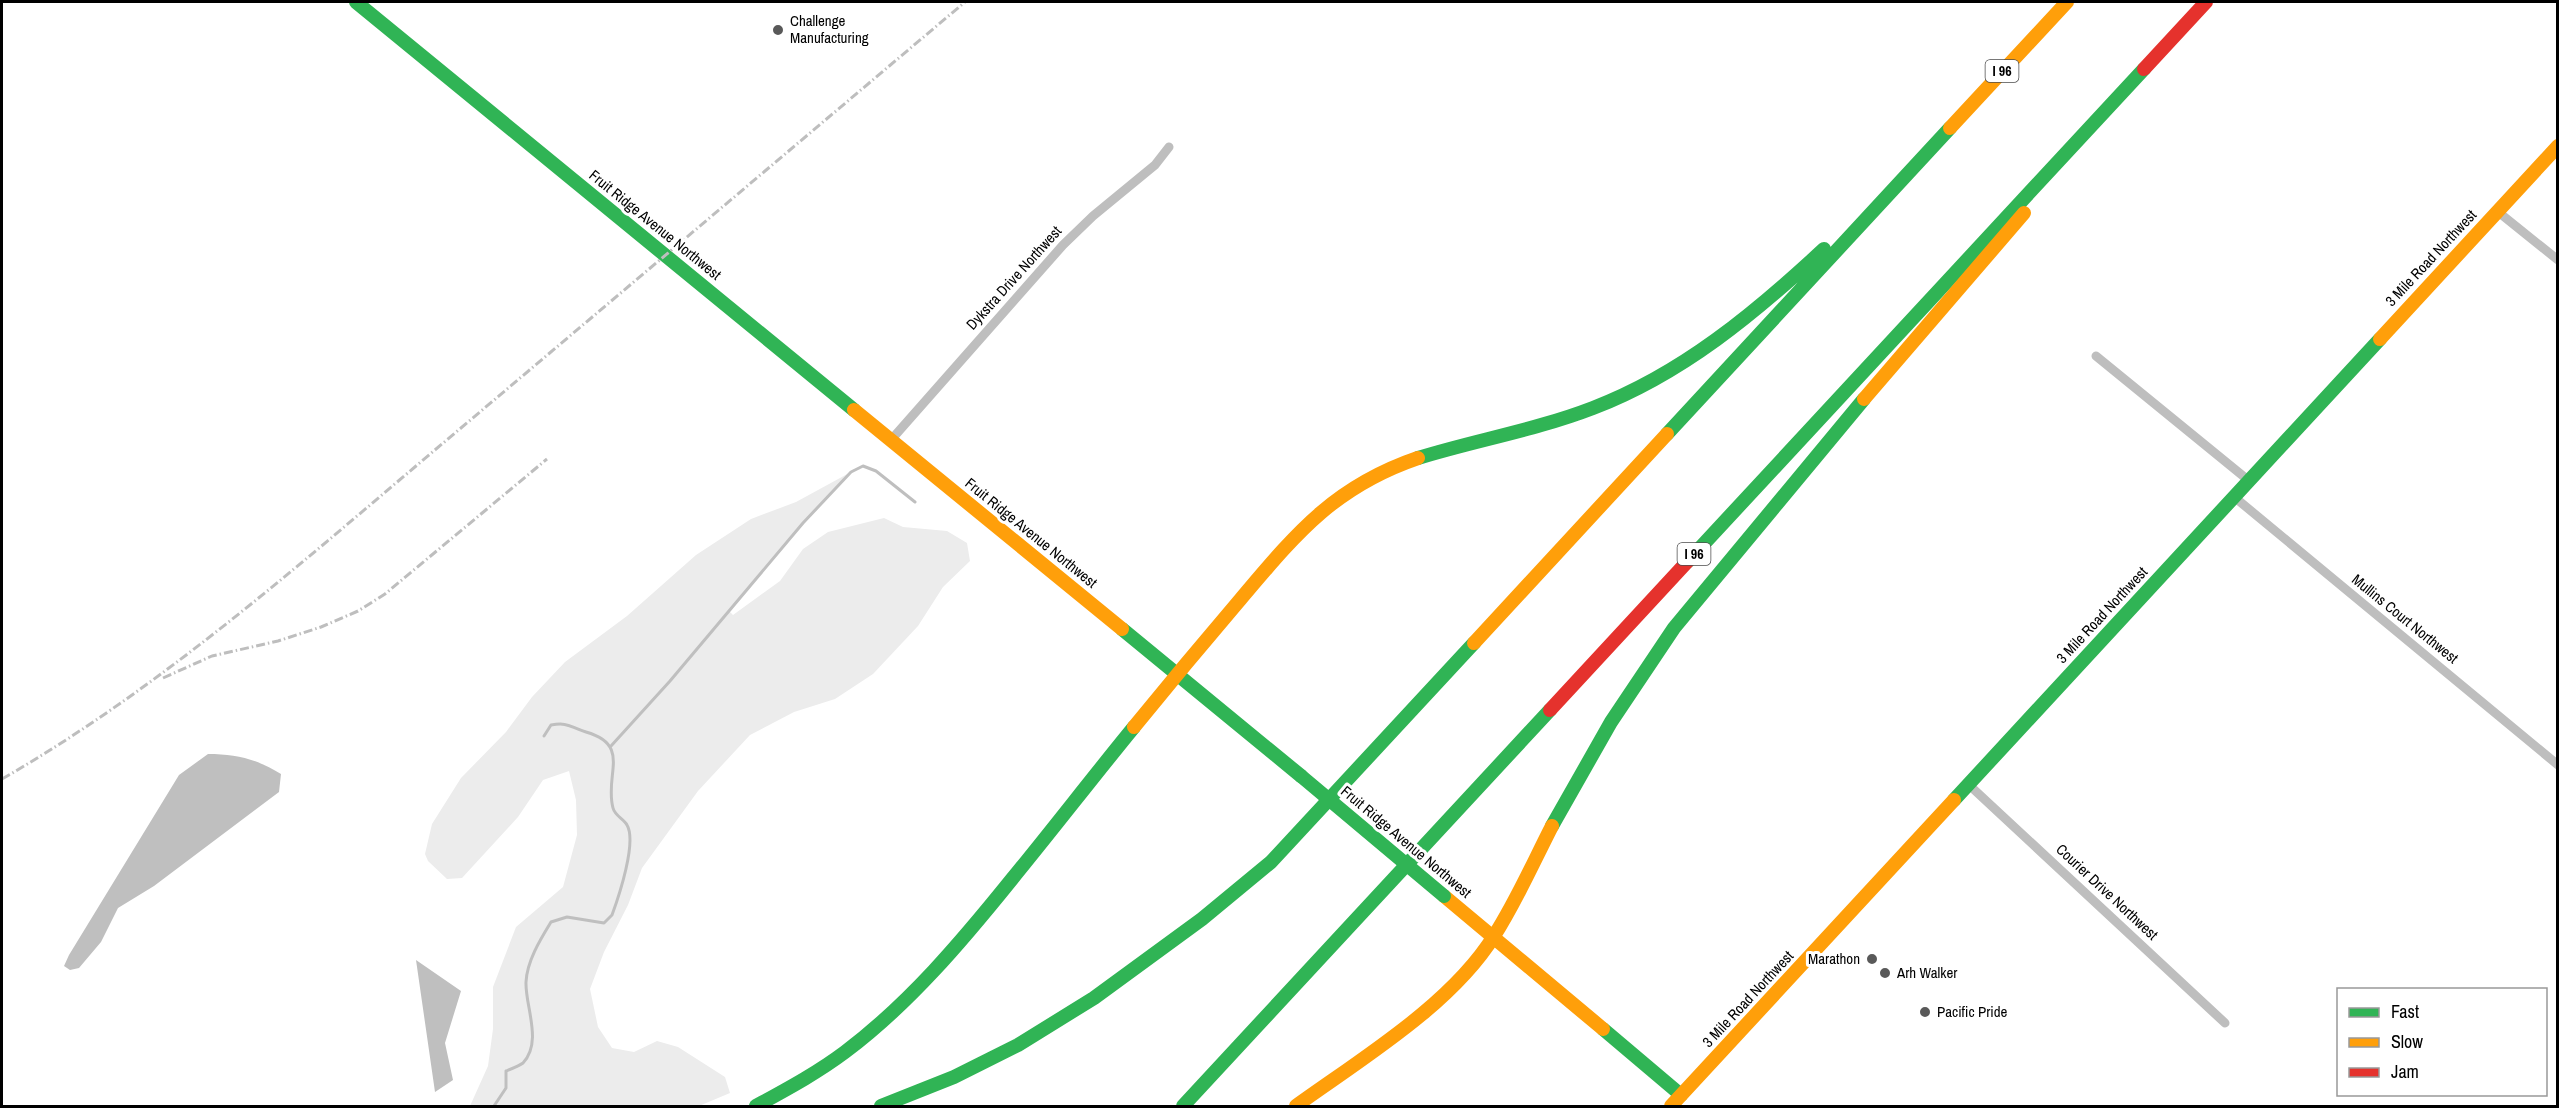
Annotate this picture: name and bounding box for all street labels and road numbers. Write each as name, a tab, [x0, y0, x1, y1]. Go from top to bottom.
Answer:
road number: I 96	[1986, 60, 2018, 82]
street label: Fruit Ridge Avenue Northwest	[585, 165, 726, 285]
street label: 3 Mile Road Northwest	[2380, 204, 2481, 311]
street label: Dykstra Drive Northwest	[961, 221, 1066, 334]
street label: Fruit Ridge Avenue Northwest	[961, 473, 1102, 593]
road number: I 96	[1678, 543, 1710, 565]
street label: 3 Mile Road Northwest	[2051, 561, 2152, 668]
street label: Mullins Court Northwest	[2348, 569, 2463, 668]
street label: Fruit Ridge Avenue Northwest	[1337, 781, 1477, 903]
street label: Courier Drive Northwest	[2052, 839, 2163, 945]
street label: 3 Mile Road Northwest	[1697, 945, 1798, 1052]

